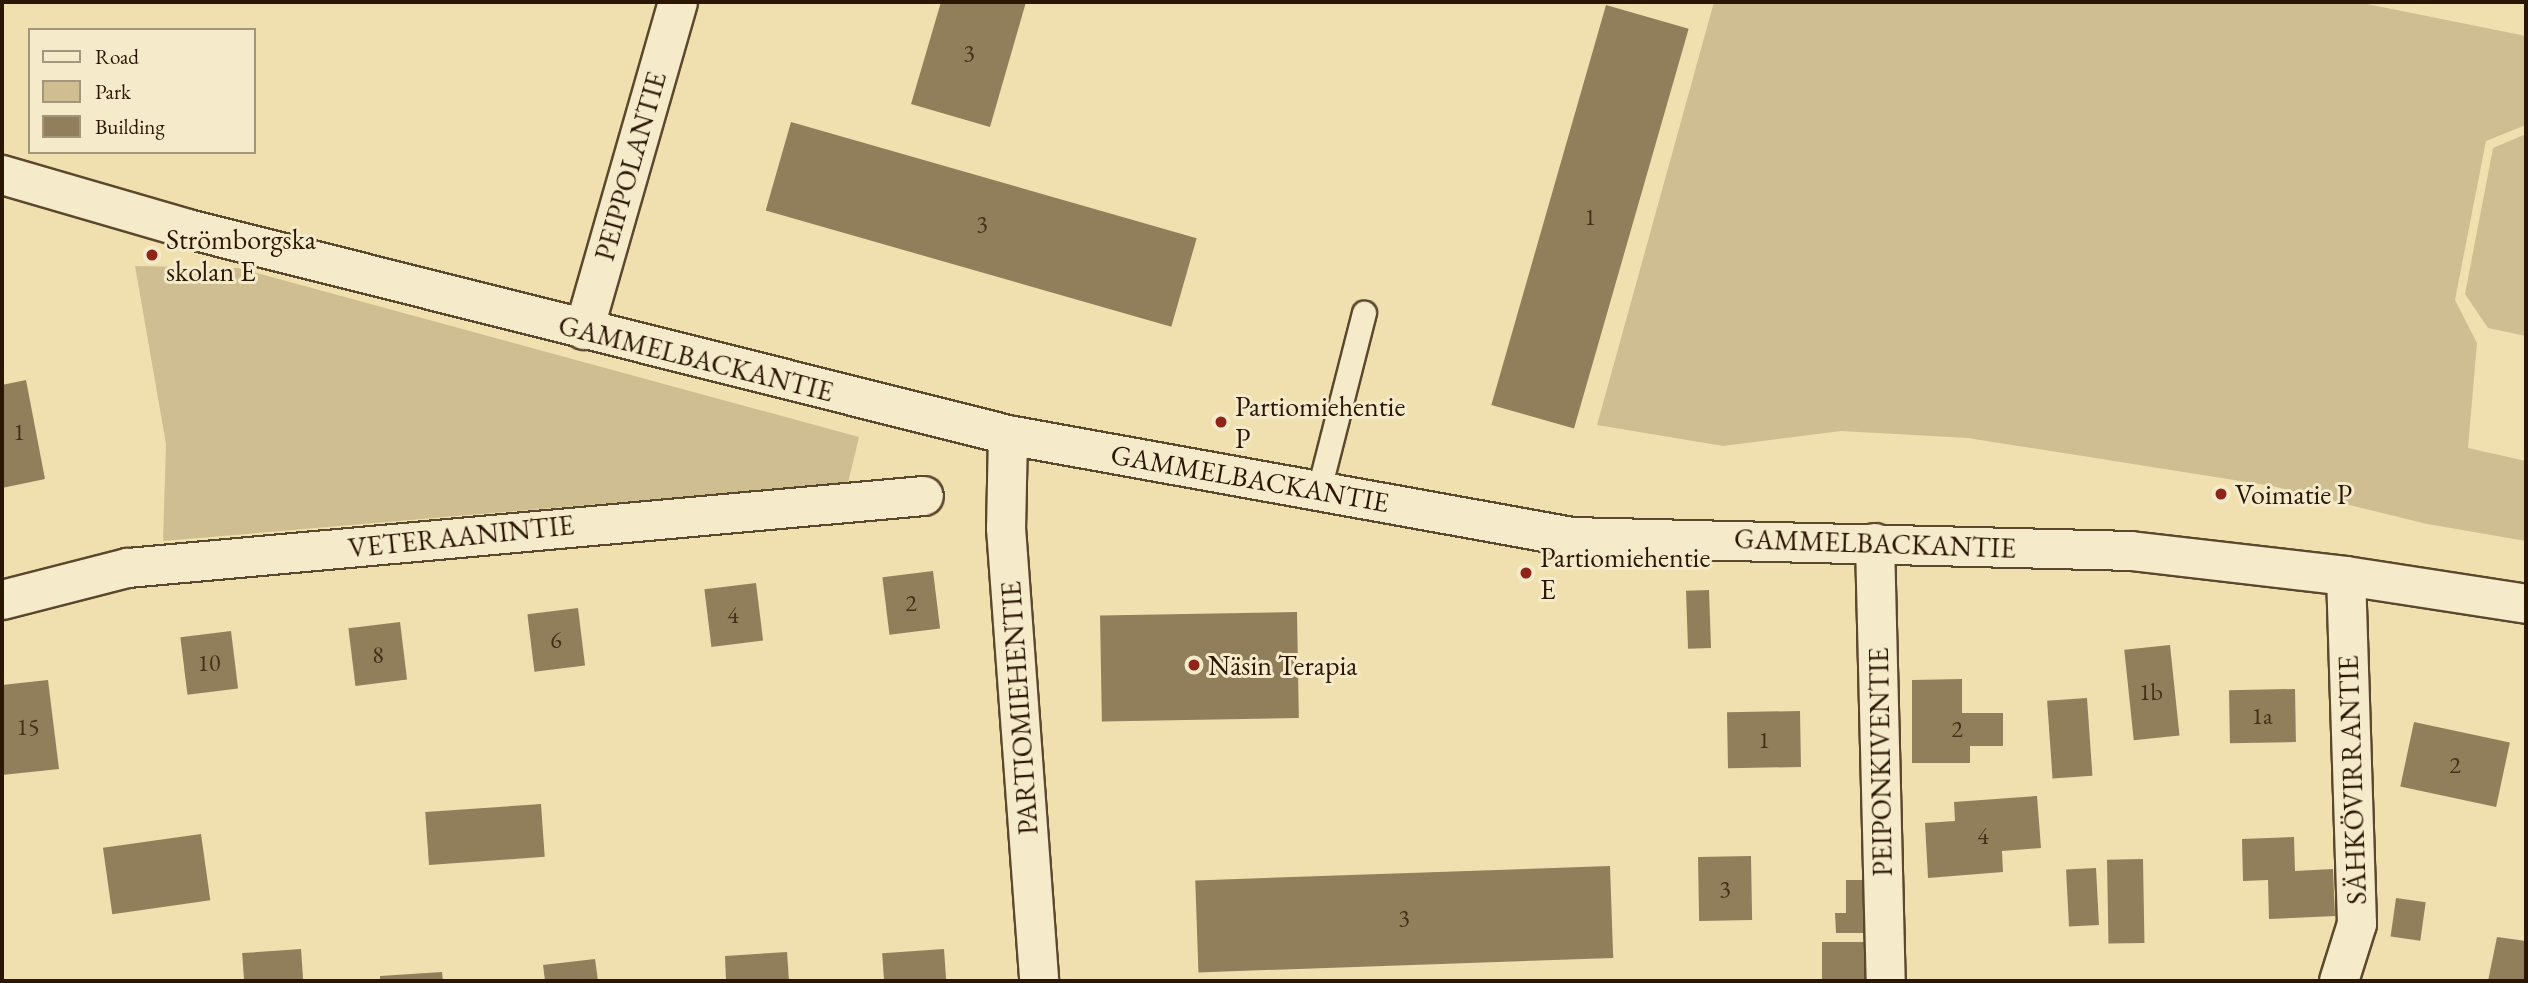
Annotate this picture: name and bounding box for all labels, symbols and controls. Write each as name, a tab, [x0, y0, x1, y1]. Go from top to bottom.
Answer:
legend	[28, 28, 256, 154]
house number: 3	[963, 39, 975, 67]
text: Road	[95, 43, 139, 70]
street label: PEIPPOLANTIE	[587, 68, 673, 264]
text: Park	[95, 78, 131, 105]
text: Building	[95, 113, 165, 140]
house number: 1	[1584, 203, 1596, 231]
house number: 3	[976, 210, 988, 238]
place label: Strömborgska skolan E	[166, 222, 316, 288]
marker: Strömborgska skolan E	[144, 247, 160, 263]
street label: GAMMELBACKANTIE	[555, 308, 837, 408]
place label: Partiomiehentie P	[1235, 389, 1405, 455]
marker: Partiomiehentie P	[1213, 414, 1229, 430]
house number: 1	[13, 418, 25, 446]
street label: GAMMELBACKANTIE	[1108, 437, 1392, 519]
place label: Voimatie P	[2235, 477, 2352, 511]
marker: Voimatie P	[2213, 486, 2229, 502]
street label: VETERAANINTIE	[346, 507, 576, 565]
street label: GAMMELBACKANTIE	[1734, 521, 2016, 565]
place label: Partiomiehentie E	[1540, 540, 1710, 606]
marker: Partiomiehentie E	[1518, 565, 1534, 581]
street label: PARTIOMIEHENTIE	[993, 580, 1045, 836]
house number: 2	[905, 589, 917, 617]
house number: 4	[727, 601, 739, 629]
house number: 6	[550, 626, 562, 654]
house number: 8	[372, 641, 384, 669]
street label: PEIPONKIVENTIE	[1861, 647, 1899, 877]
place label: Näsin Terapia	[1208, 648, 1357, 682]
house number: 10	[197, 649, 221, 677]
street label: SÄHKÖVIRRANTIE	[2331, 655, 2373, 905]
marker: Näsin Terapia	[1186, 657, 1202, 673]
house number: 1b	[2139, 678, 2163, 706]
house number: 1a	[2251, 702, 2273, 730]
house number: 15	[16, 713, 40, 741]
house number: 2	[1951, 715, 1963, 743]
house number: 1	[1758, 726, 1770, 754]
house number: 2	[2449, 751, 2461, 779]
house number: 4	[1977, 822, 1989, 850]
house number: 3	[1719, 875, 1731, 903]
house number: 3	[1398, 904, 1410, 932]

